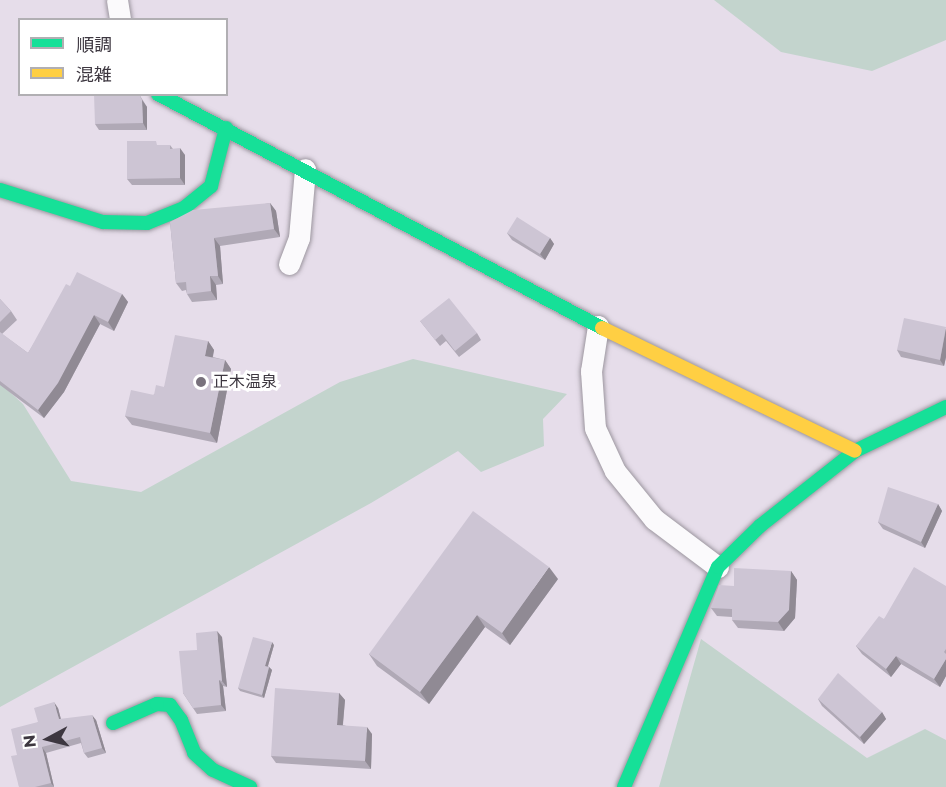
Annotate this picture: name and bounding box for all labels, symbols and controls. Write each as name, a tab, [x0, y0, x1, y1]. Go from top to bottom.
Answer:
legend	[18, 18, 228, 96]
text: 順調	[76, 34, 112, 56]
text: 混雑	[76, 64, 112, 86]
place label: 正木温泉	[213, 372, 277, 392]
marker: 正木温泉	[194, 375, 208, 389]
north arrow	[18, 709, 78, 769]
text: N	[19, 734, 40, 749]

